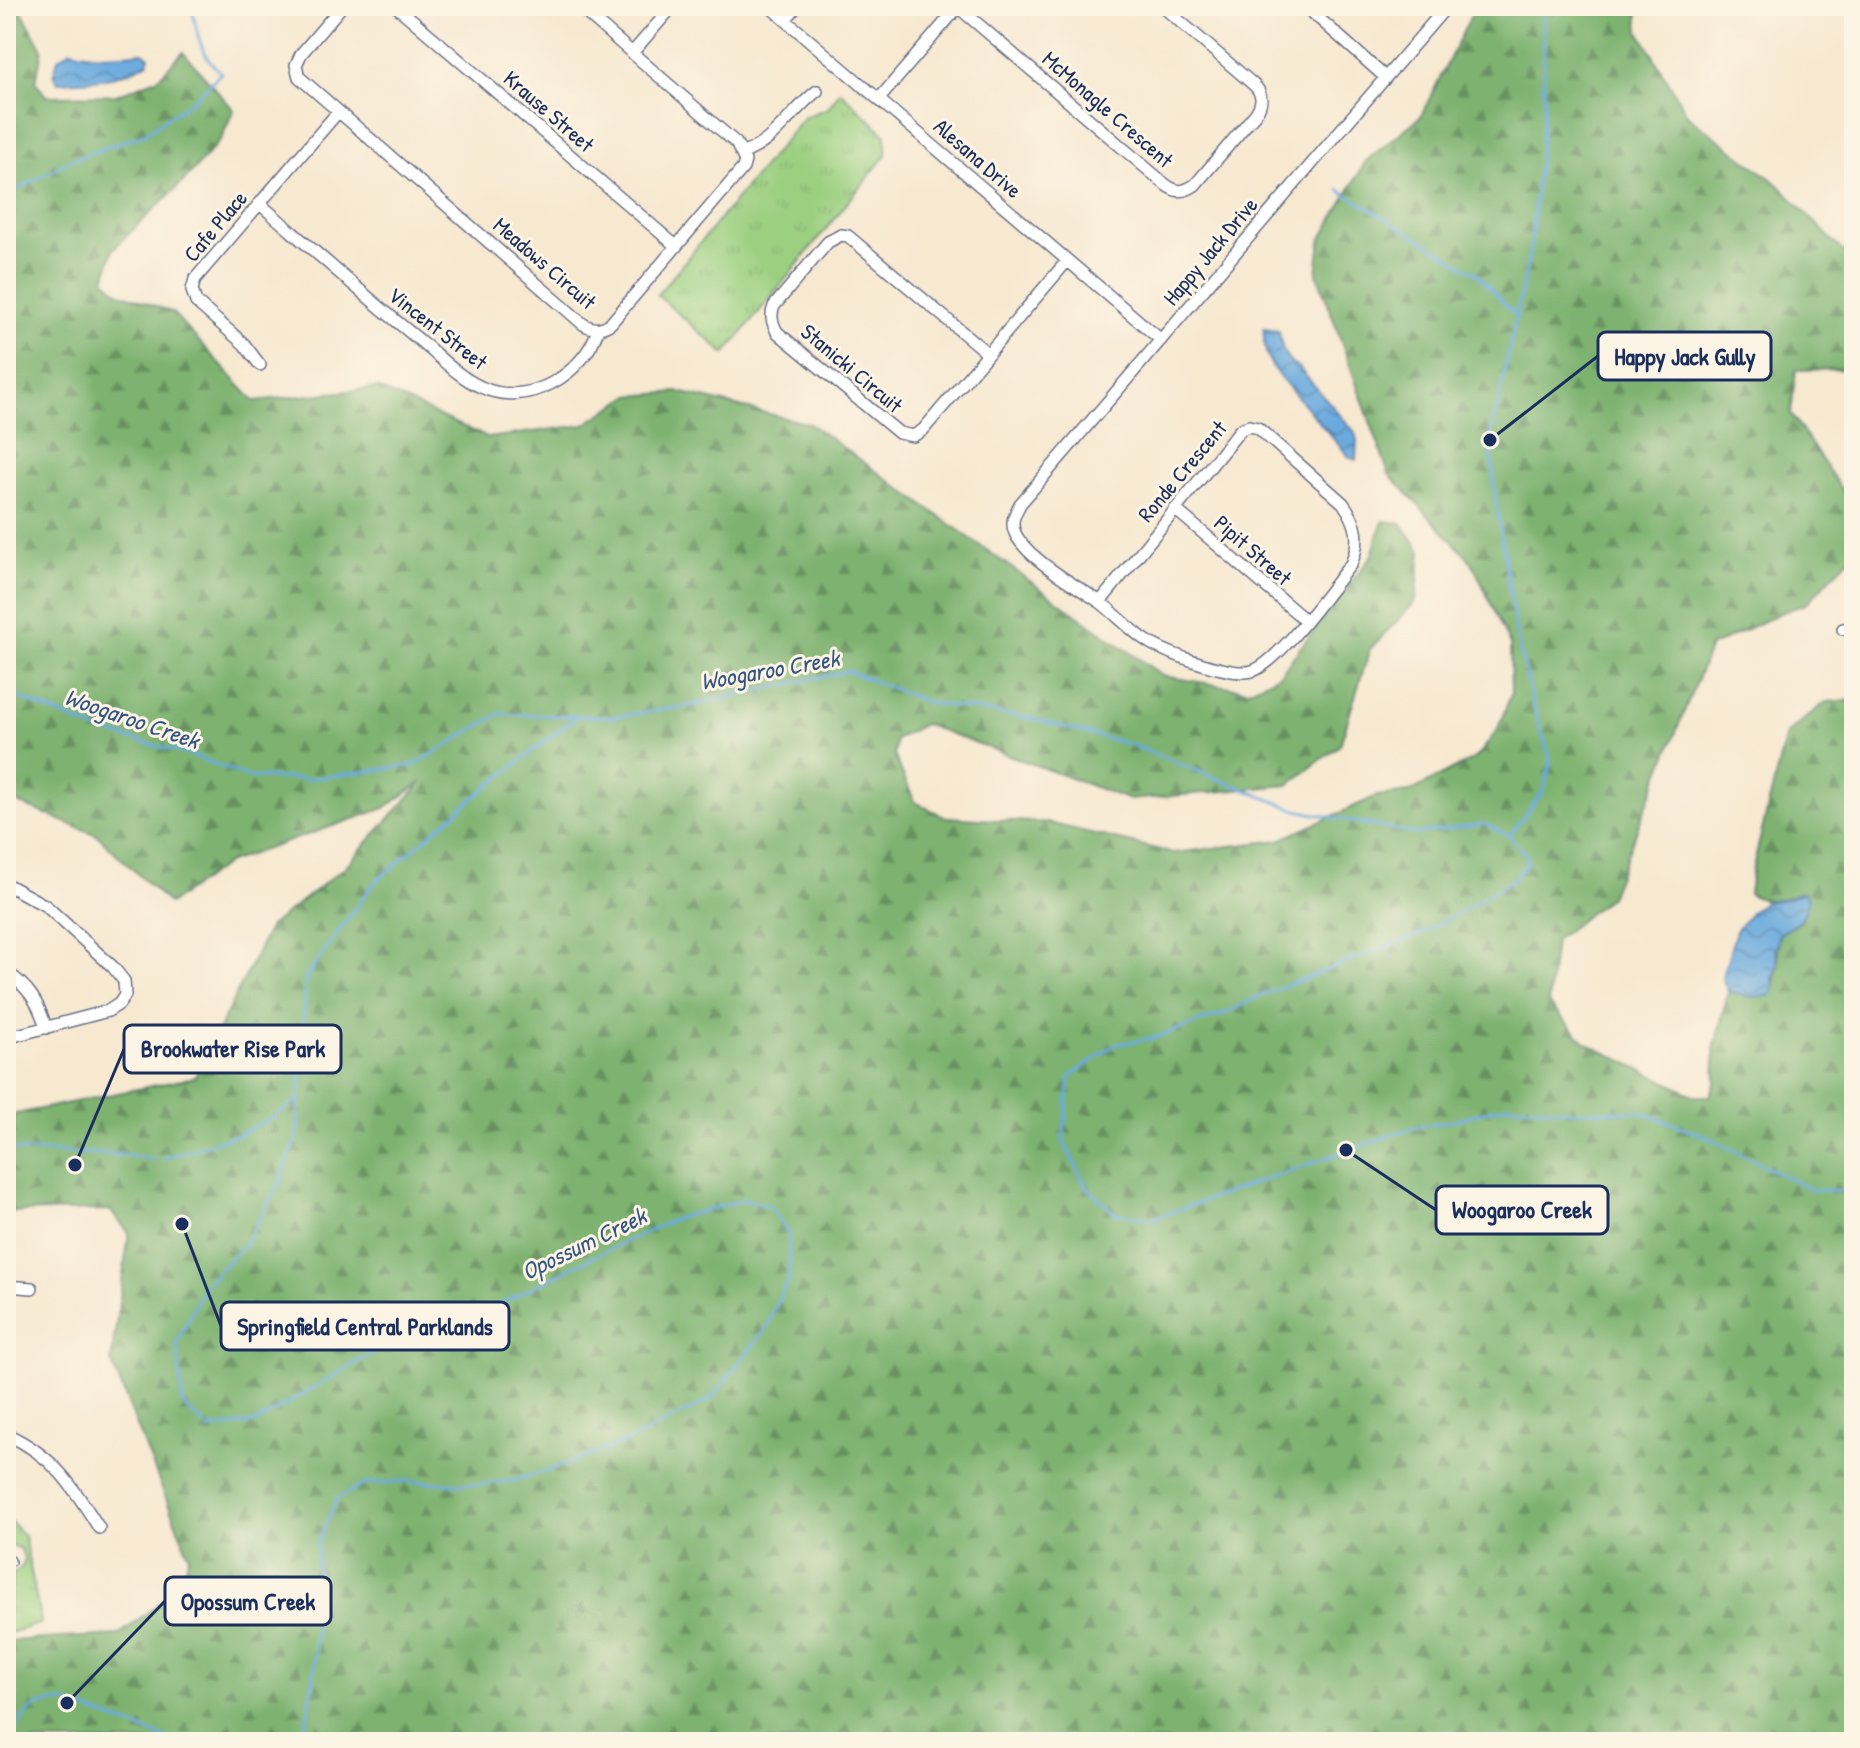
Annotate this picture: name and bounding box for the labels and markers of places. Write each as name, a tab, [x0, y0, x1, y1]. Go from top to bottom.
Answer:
callout: Happy Jack Gully	[1598, 332, 1771, 380]
callout: Brookwater Rise Park	[124, 1025, 341, 1073]
callout: Woogaroo Creek	[1436, 1186, 1608, 1234]
callout: Springfield Central Parklands	[221, 1302, 509, 1350]
callout: Opossum Creek	[165, 1577, 331, 1625]

